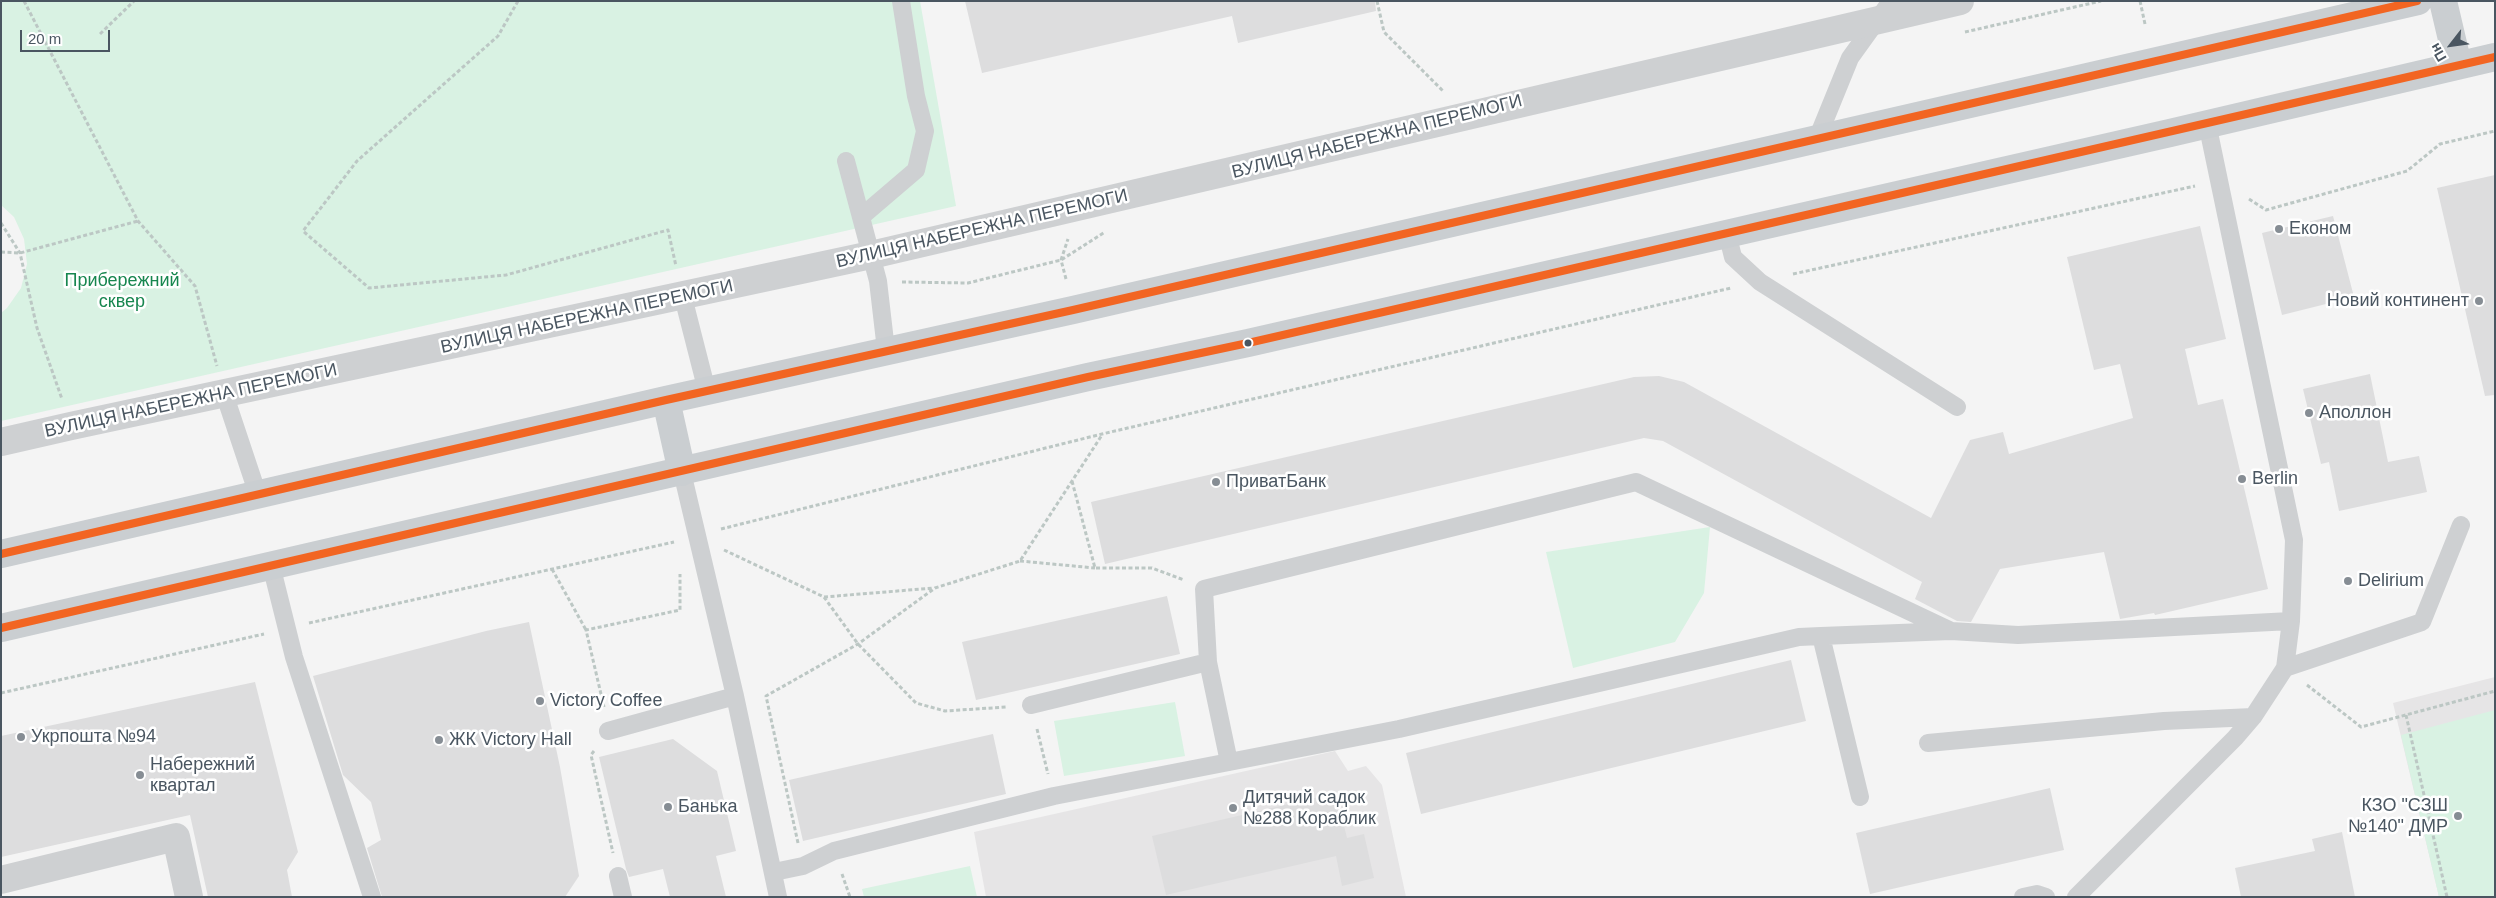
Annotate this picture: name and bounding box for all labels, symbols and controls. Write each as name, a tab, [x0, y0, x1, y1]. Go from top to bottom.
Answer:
scale bar	[22, 20, 112, 52]
north arrow	[2426, 20, 2476, 70]
text: 20 m	[28, 30, 61, 47]
text: Пн	[2426, 40, 2450, 65]
street label: ВУЛИЦЯ НАБЕРЕЖНА ПЕРЕМОГИ	[1230, 90, 1524, 184]
street label: ВУЛИЦЯ НАБЕРЕЖНА ПЕРЕМОГИ	[834, 185, 1130, 273]
place label: Економ	[2289, 218, 2351, 240]
marker: Економ	[2273, 223, 2285, 235]
park label: Прибережний сквер	[64, 270, 180, 312]
street label: ВУЛИЦЯ НАБЕРЕЖНА ПЕРЕМОГИ	[439, 275, 735, 359]
place label: Новий континент	[2327, 290, 2469, 312]
marker: Новий континент	[2473, 295, 2485, 307]
unlabelled marker	[1243, 338, 1253, 348]
street label: ВУЛИЦЯ НАБЕРЕЖНА ПЕРЕМОГИ	[43, 359, 339, 443]
place label: Аполлон	[2319, 402, 2392, 424]
marker: Аполлон	[2303, 407, 2315, 419]
place label: Berlin	[2252, 468, 2298, 490]
place label: ПриватБанк	[1226, 471, 1326, 493]
marker: Berlin	[2236, 473, 2248, 485]
marker: ПриватБанк	[1210, 476, 1222, 488]
place label: Delirium	[2358, 570, 2424, 592]
marker: Delirium	[2342, 575, 2354, 587]
place label: Victory Coffee	[550, 690, 662, 712]
marker: Victory Coffee	[534, 695, 546, 707]
place label: Укрпошта №94	[31, 726, 156, 748]
place label: ЖК Victory Hall	[449, 729, 572, 751]
marker: Укрпошта №94	[15, 731, 27, 743]
marker: ЖК Victory Hall	[433, 734, 445, 746]
place label: Набережний квартал	[150, 754, 255, 796]
marker: Набережний квартал	[134, 769, 146, 781]
place label: Дитячий садок №288 Кораблик	[1243, 787, 1376, 830]
place label: КЗО "СЗШ №140" ДМР	[2348, 795, 2448, 838]
place label: Банька	[678, 796, 737, 818]
marker: Банька	[662, 801, 674, 813]
marker: Дитячий садок №288 Кораблик	[1227, 802, 1239, 814]
marker: КЗО "СЗШ №140" ДМР	[2452, 810, 2464, 822]

